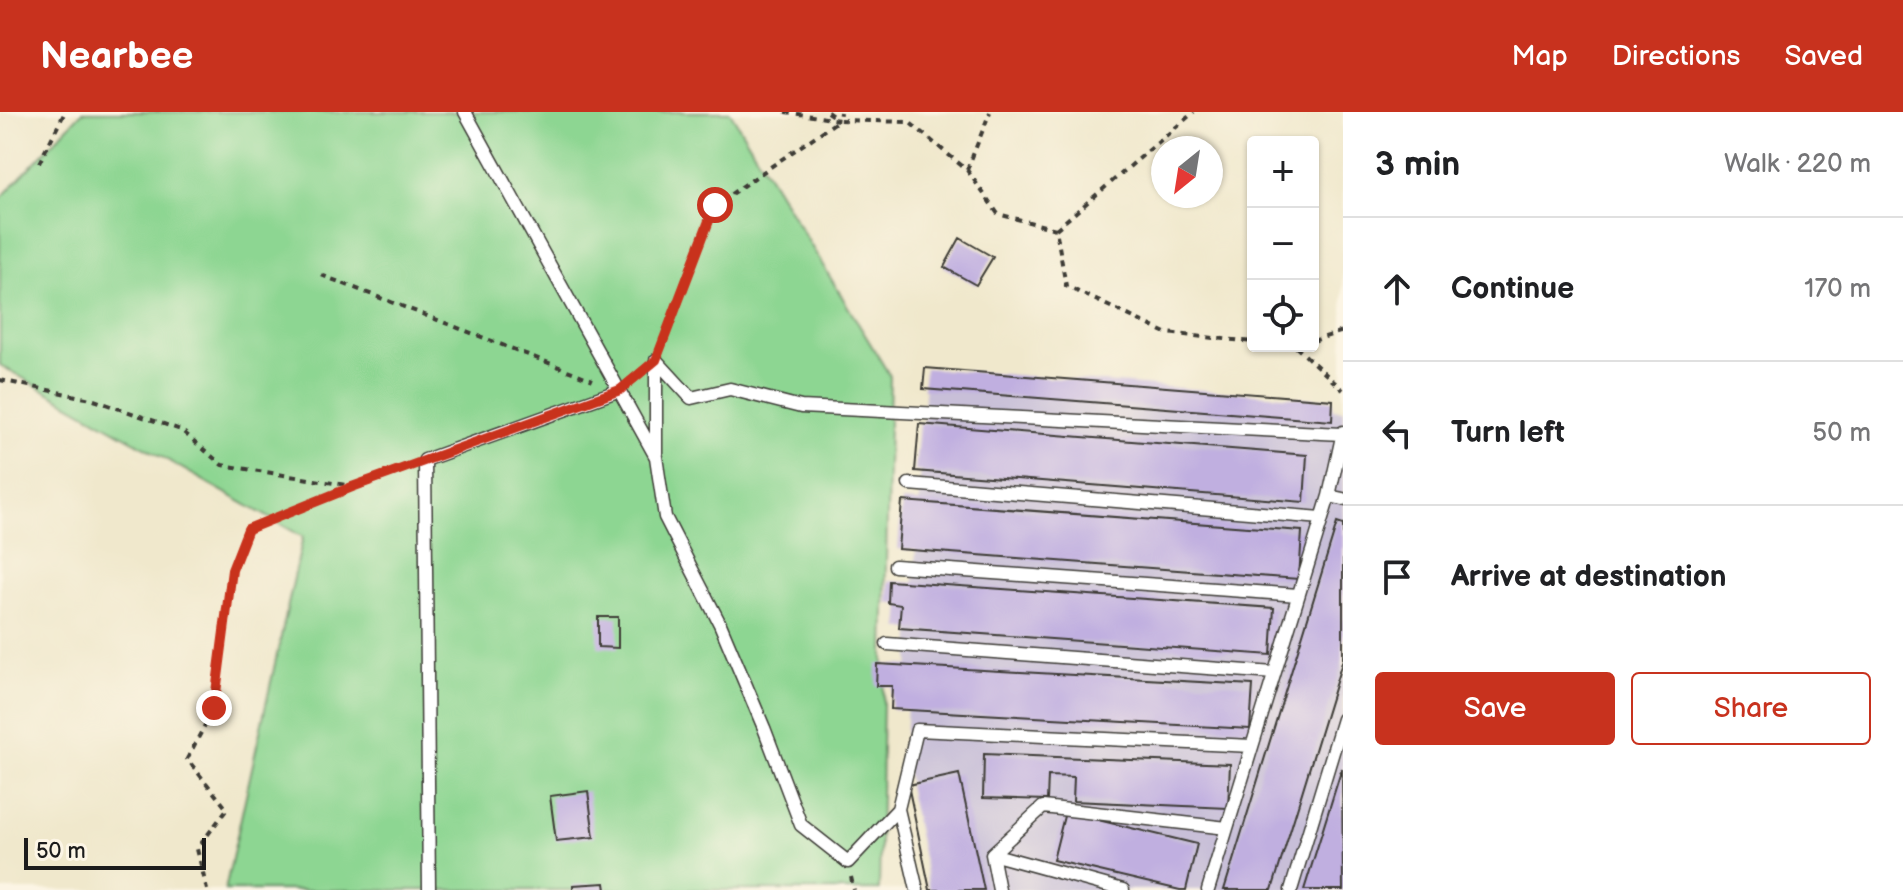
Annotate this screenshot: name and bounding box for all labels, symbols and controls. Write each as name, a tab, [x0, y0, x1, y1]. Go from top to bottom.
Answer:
text: Nearbee	[40, 34, 193, 79]
text: Map	[1511, 40, 1568, 73]
text: Directions	[1612, 40, 1740, 73]
text: Saved	[1784, 40, 1863, 73]
north arrow	[1151, 136, 1223, 208]
map controls	[1247, 136, 1319, 352]
button: +	[1247, 136, 1319, 208]
text: 3 min	[1375, 144, 1460, 185]
text: Walk · 220 m	[1724, 149, 1871, 180]
route start	[697, 187, 733, 223]
button: −	[1247, 208, 1319, 280]
icon: ahead	[1375, 267, 1419, 311]
text: Continue	[1451, 271, 1574, 307]
text: 170 m	[1804, 274, 1871, 305]
button: locate	[1247, 280, 1319, 352]
icon: left	[1375, 411, 1419, 455]
text: Turn left	[1451, 415, 1565, 451]
text: 50 m	[1812, 418, 1871, 449]
icon: arrive	[1375, 555, 1419, 599]
text: Arrive at destination	[1451, 559, 1727, 595]
button: Save	[1375, 672, 1615, 745]
button: Share	[1631, 672, 1871, 745]
route end	[196, 690, 232, 726]
scale bar	[24, 834, 206, 870]
text: 50 m	[36, 838, 86, 865]

